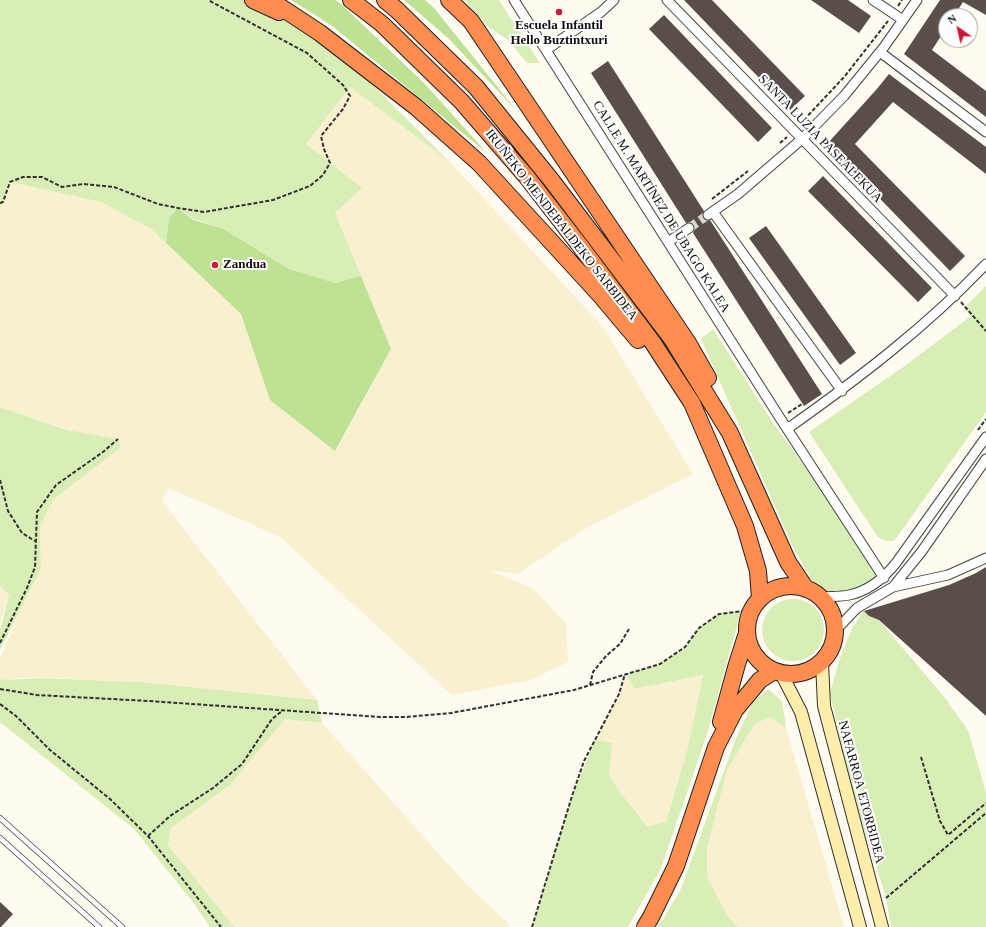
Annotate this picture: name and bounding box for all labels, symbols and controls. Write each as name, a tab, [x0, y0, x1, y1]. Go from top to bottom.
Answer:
marker: Escuela Infantil Hello Buztintxuri	[554, 7, 564, 17]
north arrow	[938, 8, 978, 48]
text: N	[945, 12, 958, 26]
place label: Escuela Infantil Hello Buztintxuri	[510, 18, 608, 49]
street label: SANTA LUZIA PASEALEKUA	[755, 72, 885, 206]
street label: CALLE M. MARTÍNEZ DE UBAGO KALEA	[589, 98, 733, 316]
street label: IRUÑEKO MENDEBALDEKO SARBIDEA	[481, 126, 641, 324]
place label: Zandua	[223, 257, 266, 273]
marker: Zandua	[210, 260, 220, 270]
street label: NAFARROA ETORBIDEA	[834, 719, 888, 865]

